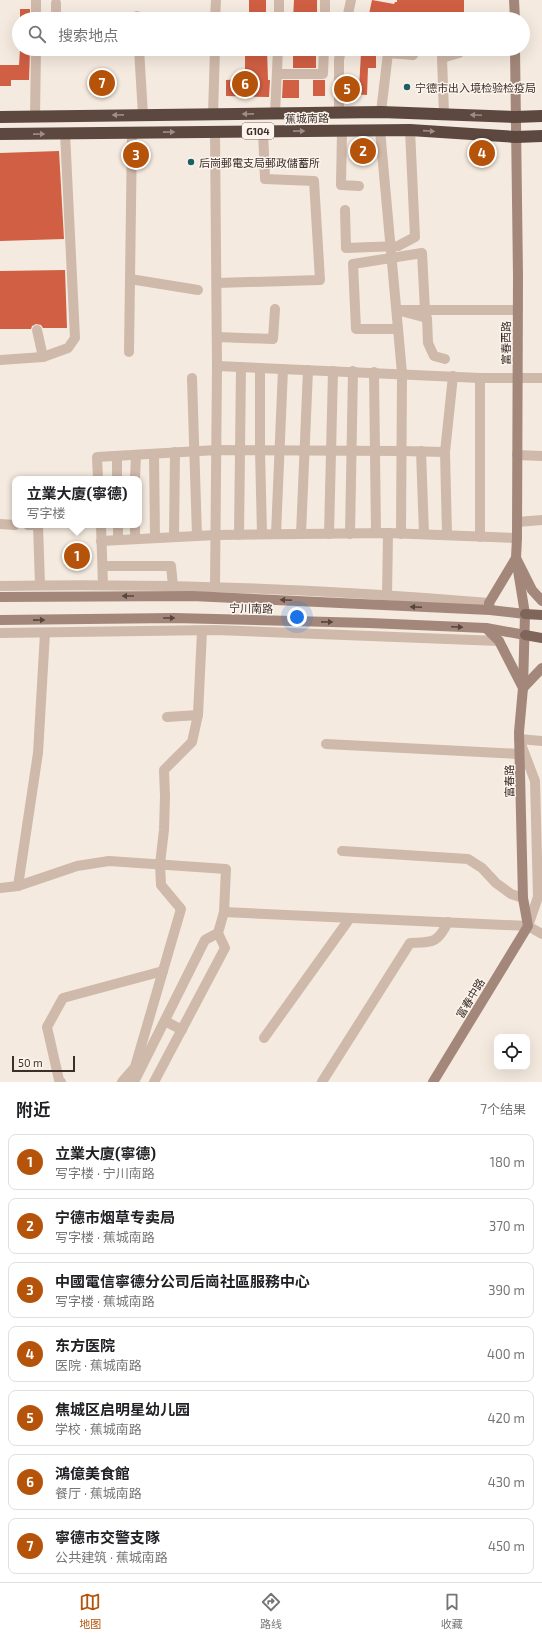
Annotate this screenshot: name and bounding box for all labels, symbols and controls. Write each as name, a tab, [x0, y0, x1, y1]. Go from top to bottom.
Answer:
search box	[12, 12, 530, 56]
icon: search	[26, 23, 48, 45]
text: 搜索地点	[58, 26, 118, 44]
pin: 7	[89, 68, 115, 98]
pin: 6	[232, 69, 258, 99]
pin: 5	[334, 74, 360, 104]
place label: 宁德市出入境检验检疫局	[415, 81, 536, 94]
marker: 宁德市出入境检验检疫局	[402, 82, 412, 92]
one-way arrow	[241, 111, 254, 117]
street label: 蕉城南路	[285, 111, 329, 125]
one-way arrow	[111, 112, 124, 118]
one-way arrow	[470, 112, 482, 119]
road number: G104	[242, 123, 274, 139]
one-way arrow	[423, 127, 435, 134]
one-way arrow	[293, 128, 306, 134]
one-way arrow	[163, 129, 176, 135]
one-way arrow	[33, 131, 46, 137]
pin: 2	[350, 136, 376, 166]
pin: 4	[469, 138, 495, 168]
pin: 3	[123, 140, 149, 170]
place label: 后崗郵電支局郵政儲蓄所	[199, 156, 320, 169]
marker: 后崗郵電支局郵政儲蓄所	[186, 157, 196, 167]
street label: 富春西路	[499, 321, 512, 365]
popup	[12, 476, 142, 528]
text: 立業大廈(寧德)	[27, 484, 127, 502]
text: 写字楼	[27, 505, 66, 521]
pin: 1	[64, 541, 90, 571]
one-way arrow	[121, 593, 134, 599]
one-way arrow	[279, 597, 292, 603]
street label: 宁川南路	[229, 601, 273, 615]
one-way arrow	[410, 603, 422, 610]
your location	[287, 607, 307, 627]
one-way arrow	[163, 615, 176, 621]
one-way arrow	[33, 617, 46, 623]
one-way arrow	[321, 619, 334, 625]
one-way arrow	[451, 624, 464, 630]
street label: 富春路	[502, 764, 516, 798]
street label: 富春中路	[453, 976, 487, 1020]
map controls	[494, 1034, 530, 1070]
button: locate	[494, 1034, 530, 1070]
scale bar	[12, 1054, 75, 1073]
text: 50 m	[18, 1056, 43, 1069]
text: 附近	[16, 1099, 50, 1119]
text: 7个结果	[480, 1101, 526, 1117]
text: 立業大廈(寧德)	[55, 1144, 156, 1162]
text: 1	[27, 1154, 33, 1170]
text: 180 m	[490, 1154, 525, 1170]
text: 写字楼 · 宁川南路	[55, 1165, 155, 1181]
text: 宁德市烟草专卖局	[55, 1208, 175, 1226]
text: 2	[26, 1218, 34, 1234]
text: 370 m	[489, 1218, 525, 1234]
text: 写字楼 · 蕉城南路	[55, 1229, 155, 1245]
text: 中國電信寧德分公司后崗社區服務中心	[55, 1272, 310, 1290]
text: 3	[26, 1282, 34, 1298]
text: 390 m	[488, 1282, 525, 1298]
text: 写字楼 · 蕉城南路	[55, 1293, 155, 1309]
text: 东方医院	[55, 1336, 115, 1354]
text: 4	[26, 1346, 34, 1362]
text: 400 m	[487, 1346, 525, 1362]
text: 医院 · 蕉城南路	[55, 1357, 142, 1373]
text: 焦城区启明星幼儿园	[55, 1400, 190, 1418]
text: 5	[26, 1410, 34, 1426]
text: 420 m	[488, 1410, 525, 1426]
text: 学校 · 蕉城南路	[55, 1421, 142, 1437]
text: 鴻億美食館	[55, 1464, 130, 1482]
text: 6	[26, 1474, 34, 1490]
text: 430 m	[488, 1474, 525, 1490]
text: 餐厅 · 蕉城南路	[55, 1485, 142, 1501]
text: 寧德市交警支隊	[55, 1528, 160, 1546]
text: 7	[27, 1538, 33, 1554]
text: 450 m	[488, 1538, 525, 1554]
text: 公共建筑 · 蕉城南路	[55, 1549, 168, 1565]
tab: 地图	[79, 1591, 101, 1631]
tab: 路线	[260, 1591, 282, 1631]
tab: 收藏	[441, 1591, 463, 1631]

